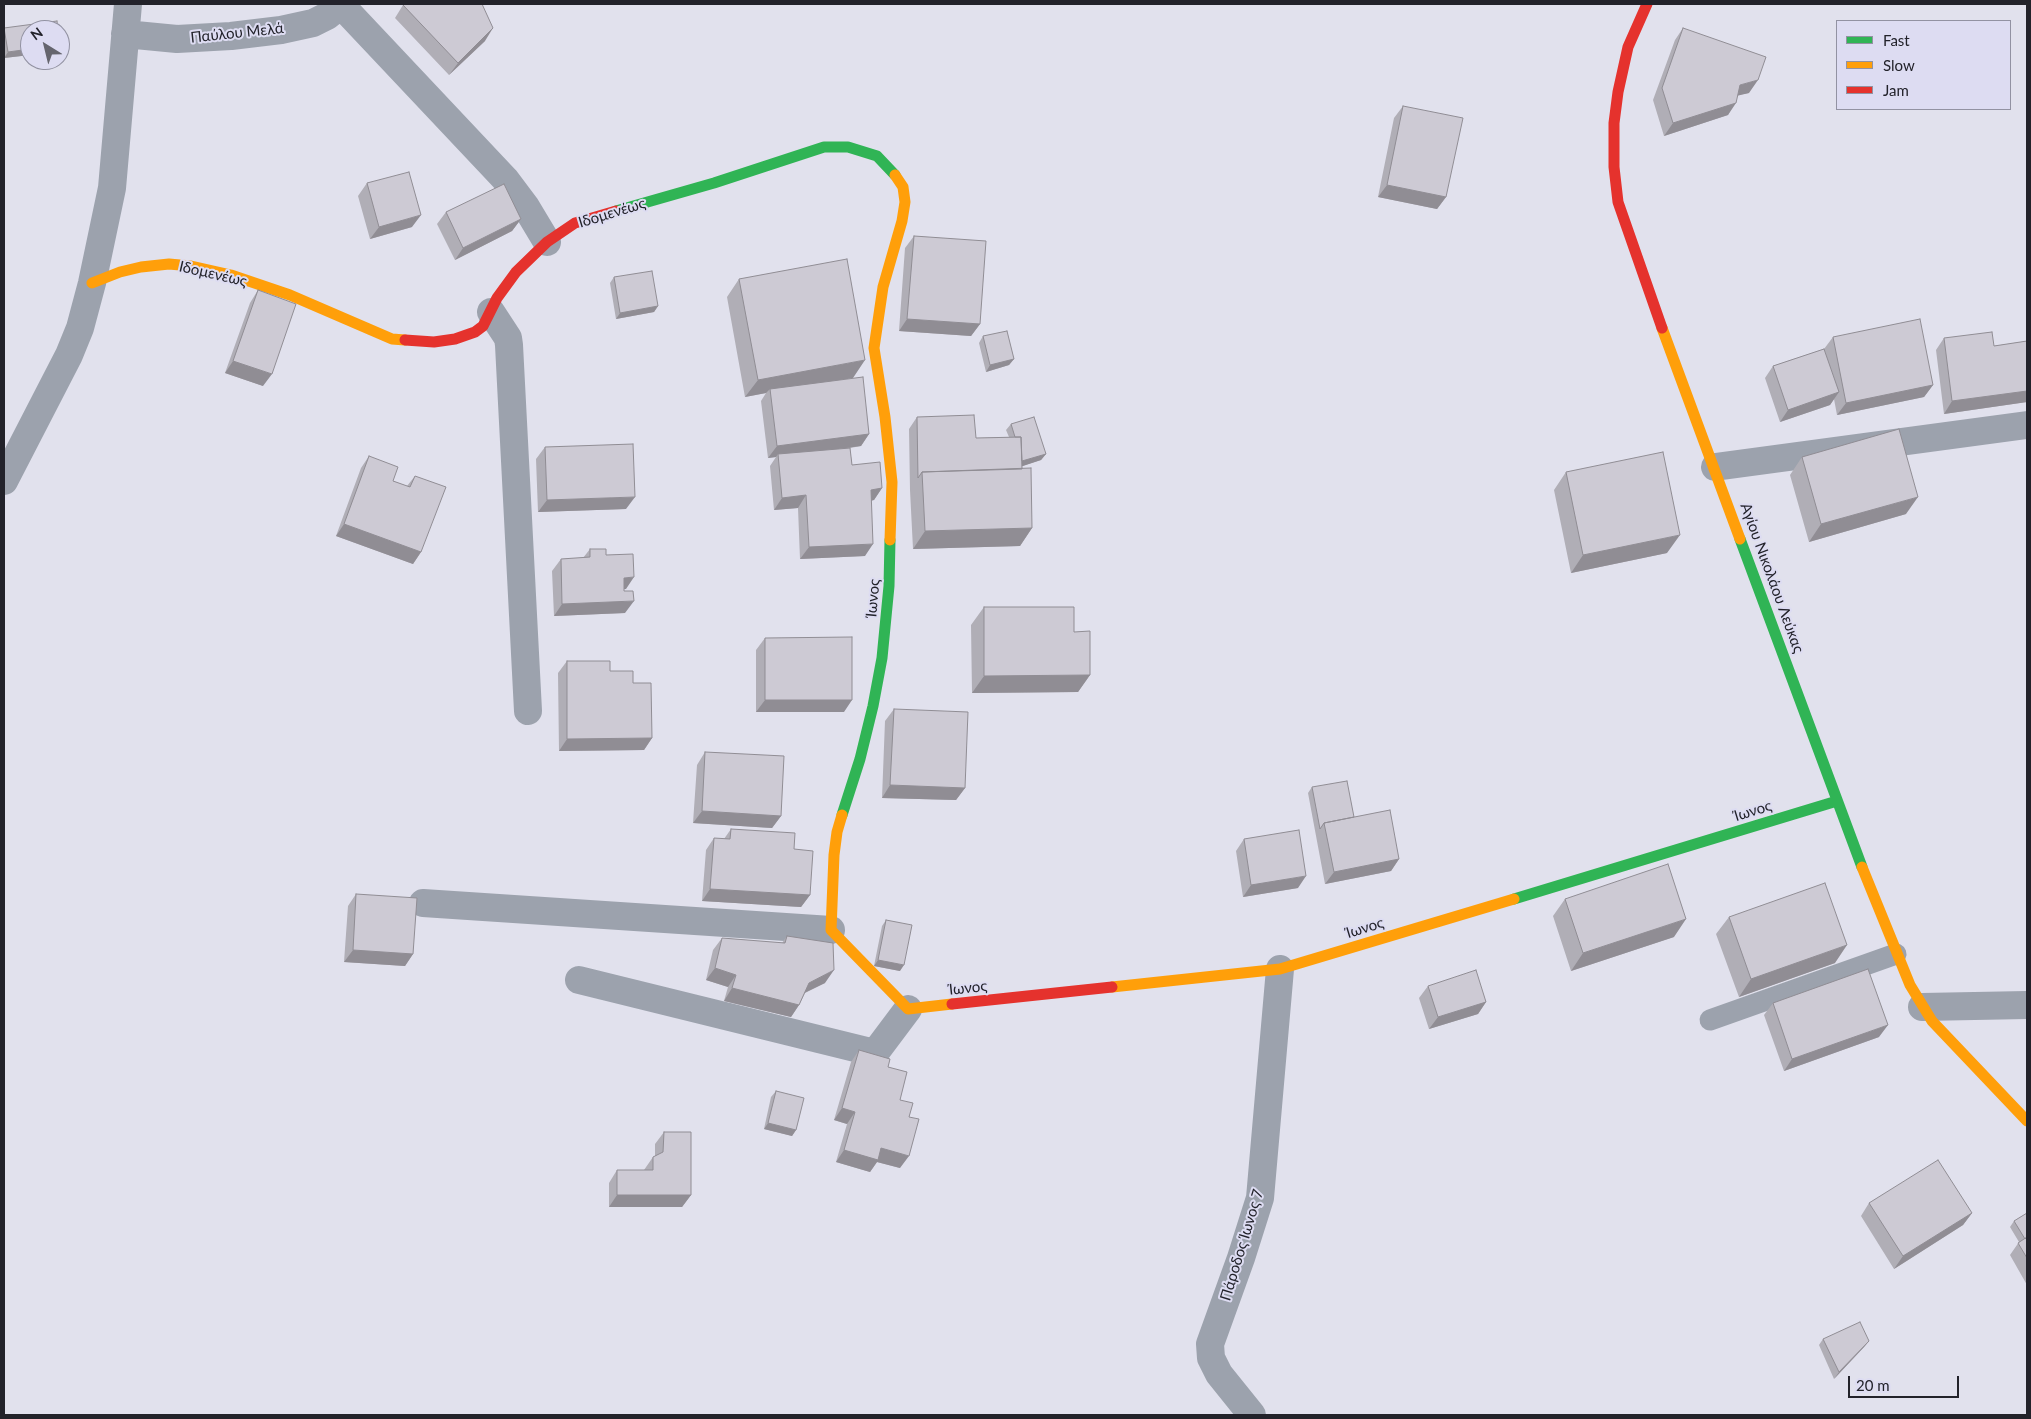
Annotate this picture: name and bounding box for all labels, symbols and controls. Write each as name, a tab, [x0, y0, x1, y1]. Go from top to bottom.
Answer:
street label: Παύλου Μελά	[189, 19, 285, 47]
north arrow	[20, 20, 70, 70]
legend	[1836, 20, 2011, 110]
text: N	[27, 23, 46, 43]
text: Fast	[1883, 31, 1910, 49]
text: Slow	[1883, 56, 1915, 74]
text: Jam	[1883, 81, 1909, 99]
street label: Ιδομενέως	[576, 194, 648, 232]
street label: Ιδομενέως	[177, 257, 249, 291]
street label: Αγίου Νικολάου Λεύκας	[1736, 501, 1808, 655]
street label: Ίωνος	[862, 578, 884, 618]
street label: Ίωνος	[1732, 797, 1774, 825]
street label: Ίωνος	[1344, 914, 1386, 942]
street label: Ίωνος	[948, 977, 988, 999]
street label: Πάροδος Ίωνος 7	[1217, 1187, 1267, 1303]
scale bar	[1851, 1366, 1962, 1398]
text: 20 m	[1856, 1376, 1890, 1394]

